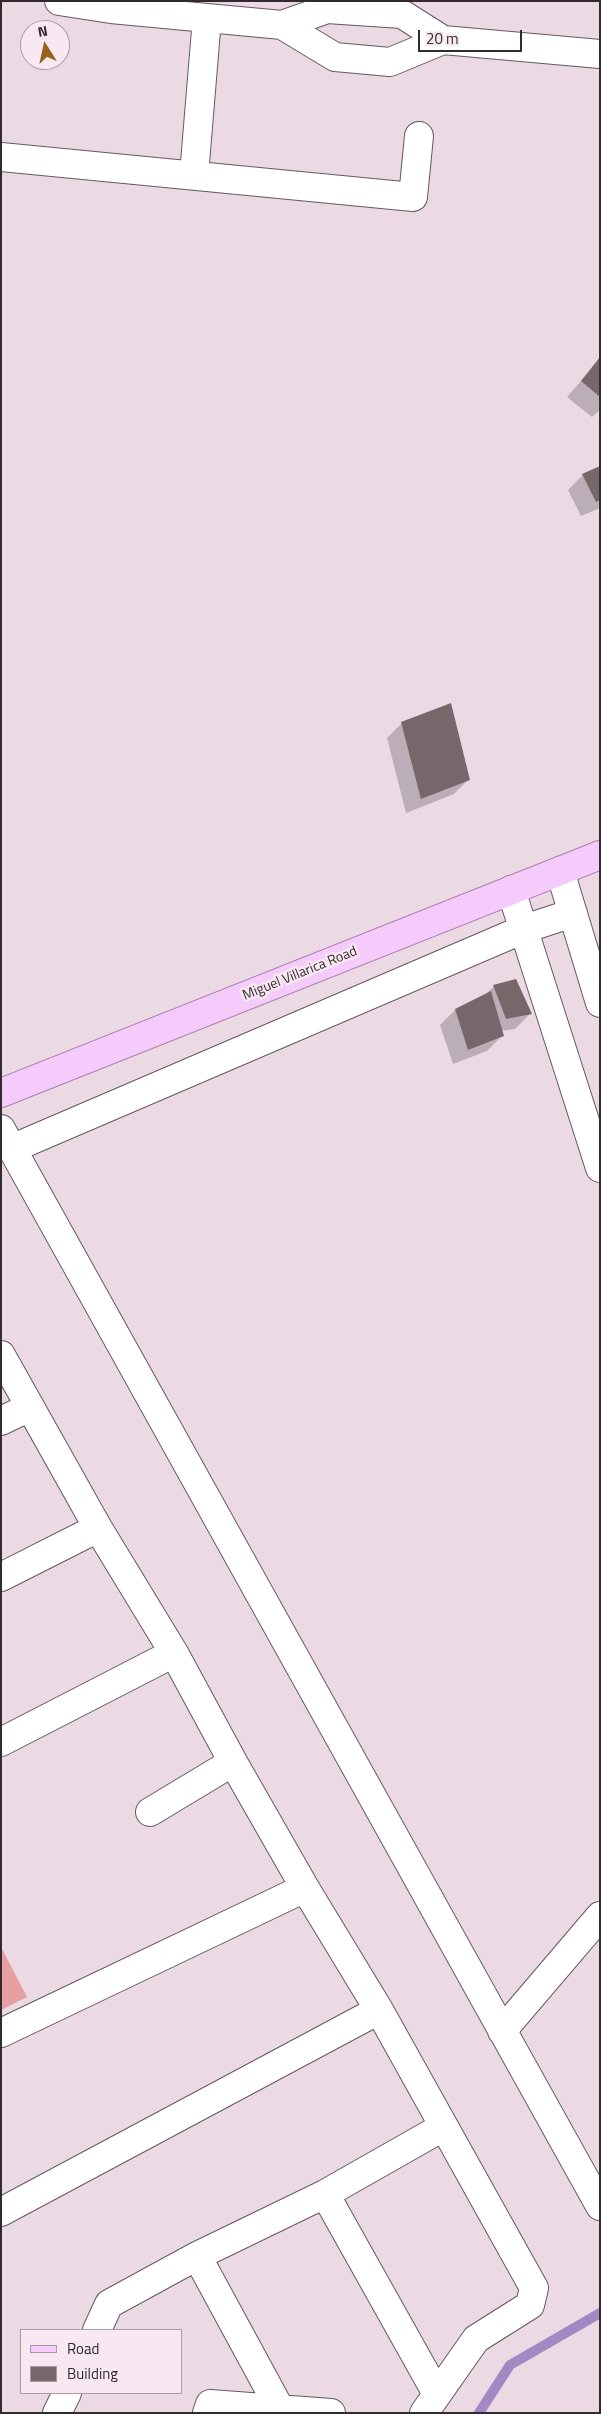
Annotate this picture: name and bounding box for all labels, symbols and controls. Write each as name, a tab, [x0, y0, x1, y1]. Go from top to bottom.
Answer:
north arrow	[20, 20, 70, 70]
text: N	[36, 20, 49, 42]
scale bar	[421, 20, 525, 52]
text: 20 m	[426, 27, 459, 50]
street label: Miguel Villarica Road	[240, 943, 360, 1005]
legend	[20, 2329, 182, 2394]
text: Road	[67, 2337, 99, 2360]
text: Building	[67, 2362, 118, 2385]

